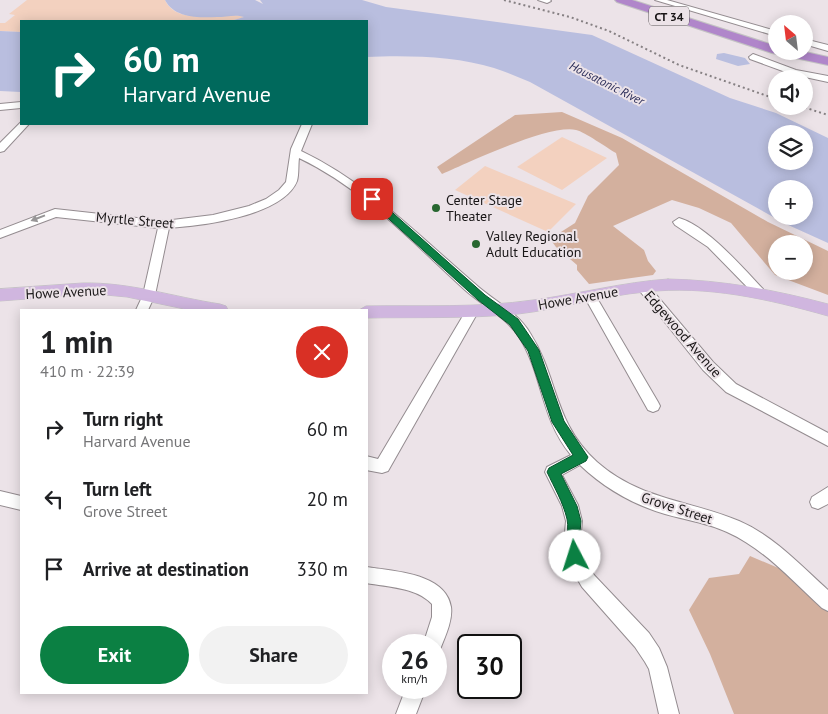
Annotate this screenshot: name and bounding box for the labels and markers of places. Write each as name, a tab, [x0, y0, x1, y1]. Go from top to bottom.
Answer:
pin	[351, 178, 393, 220]
place label: Center Stage Theater	[446, 191, 522, 225]
marker: Center Stage Theater	[430, 202, 442, 214]
place label: Valley Regional Adult Education	[485, 227, 581, 261]
marker: Valley Regional Adult Education	[470, 238, 482, 250]

